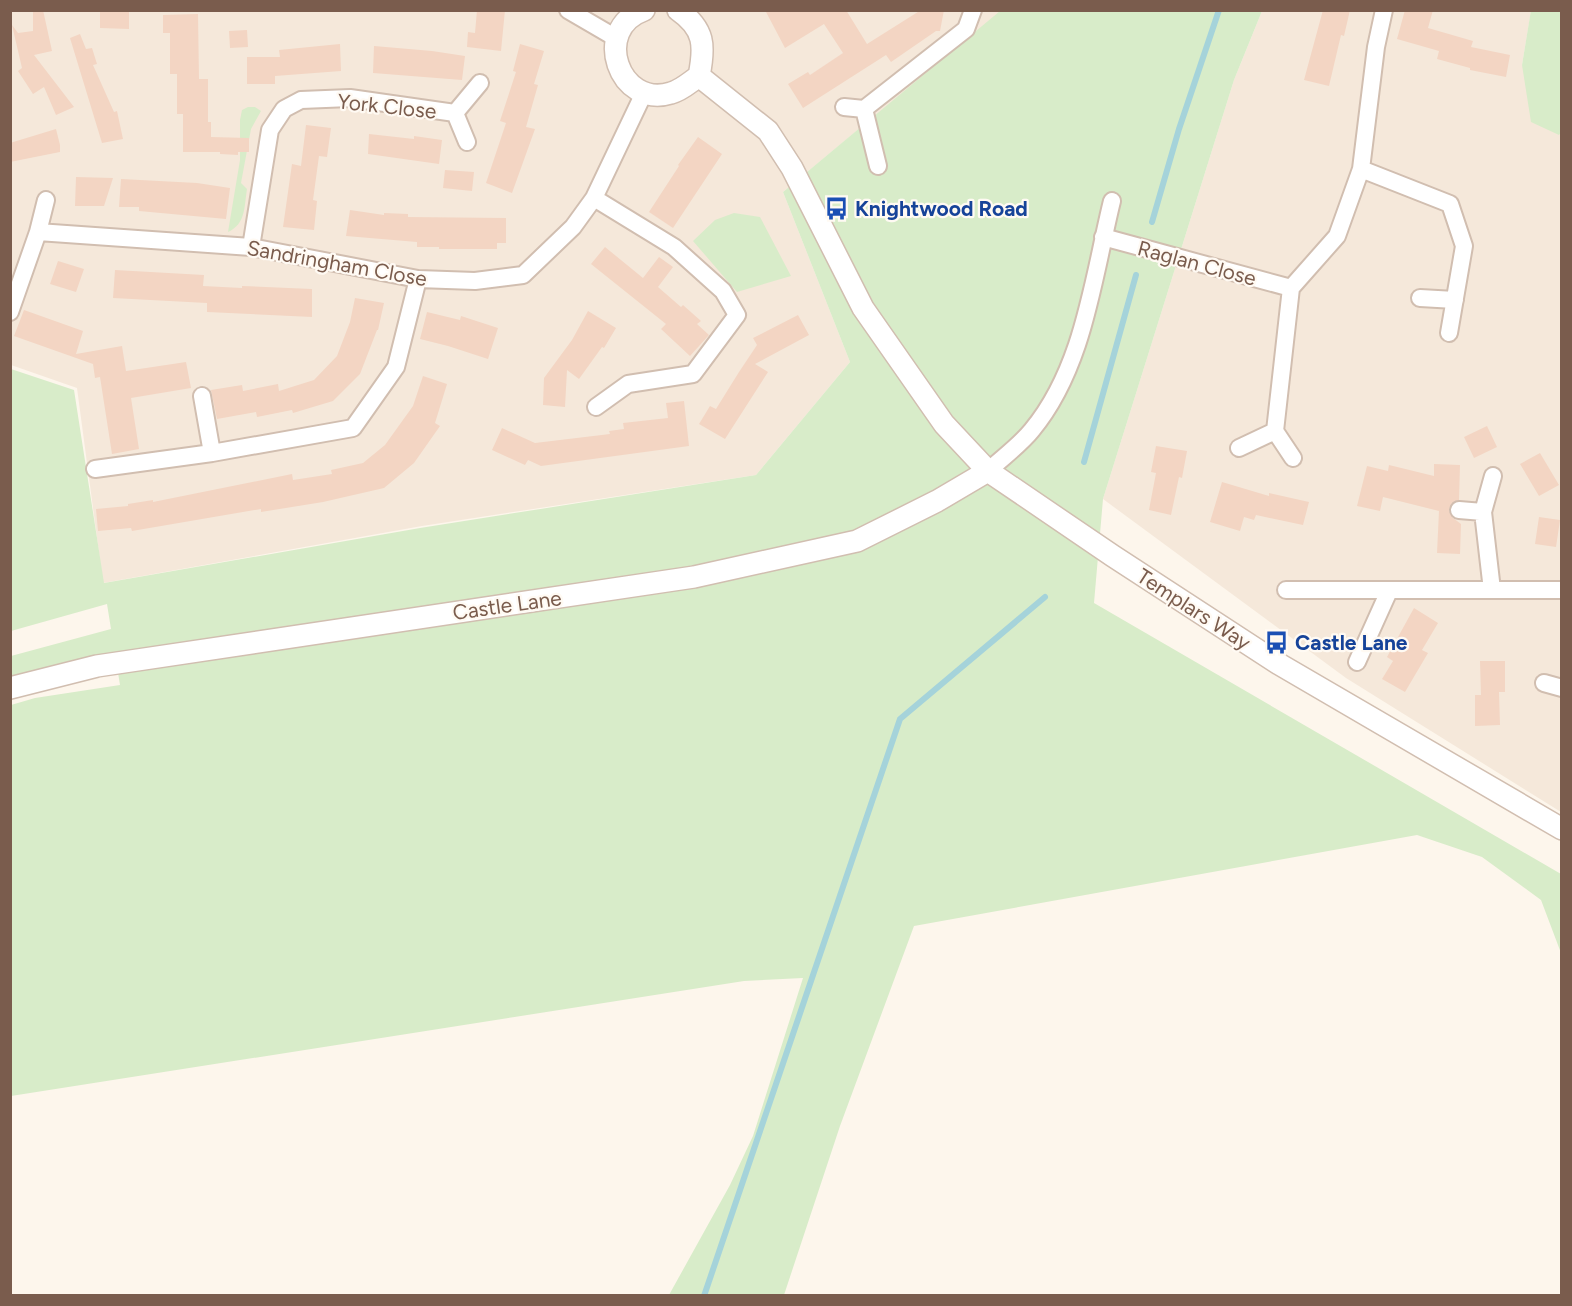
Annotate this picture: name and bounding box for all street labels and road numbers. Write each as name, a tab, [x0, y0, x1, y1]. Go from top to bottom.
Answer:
street label: York Close	[336, 88, 438, 124]
street label: Sandringham Close	[245, 235, 429, 291]
street label: Raglan Close	[1135, 235, 1259, 291]
street label: Templars Way	[1133, 563, 1255, 655]
street label: Castle Lane	[451, 585, 563, 625]

